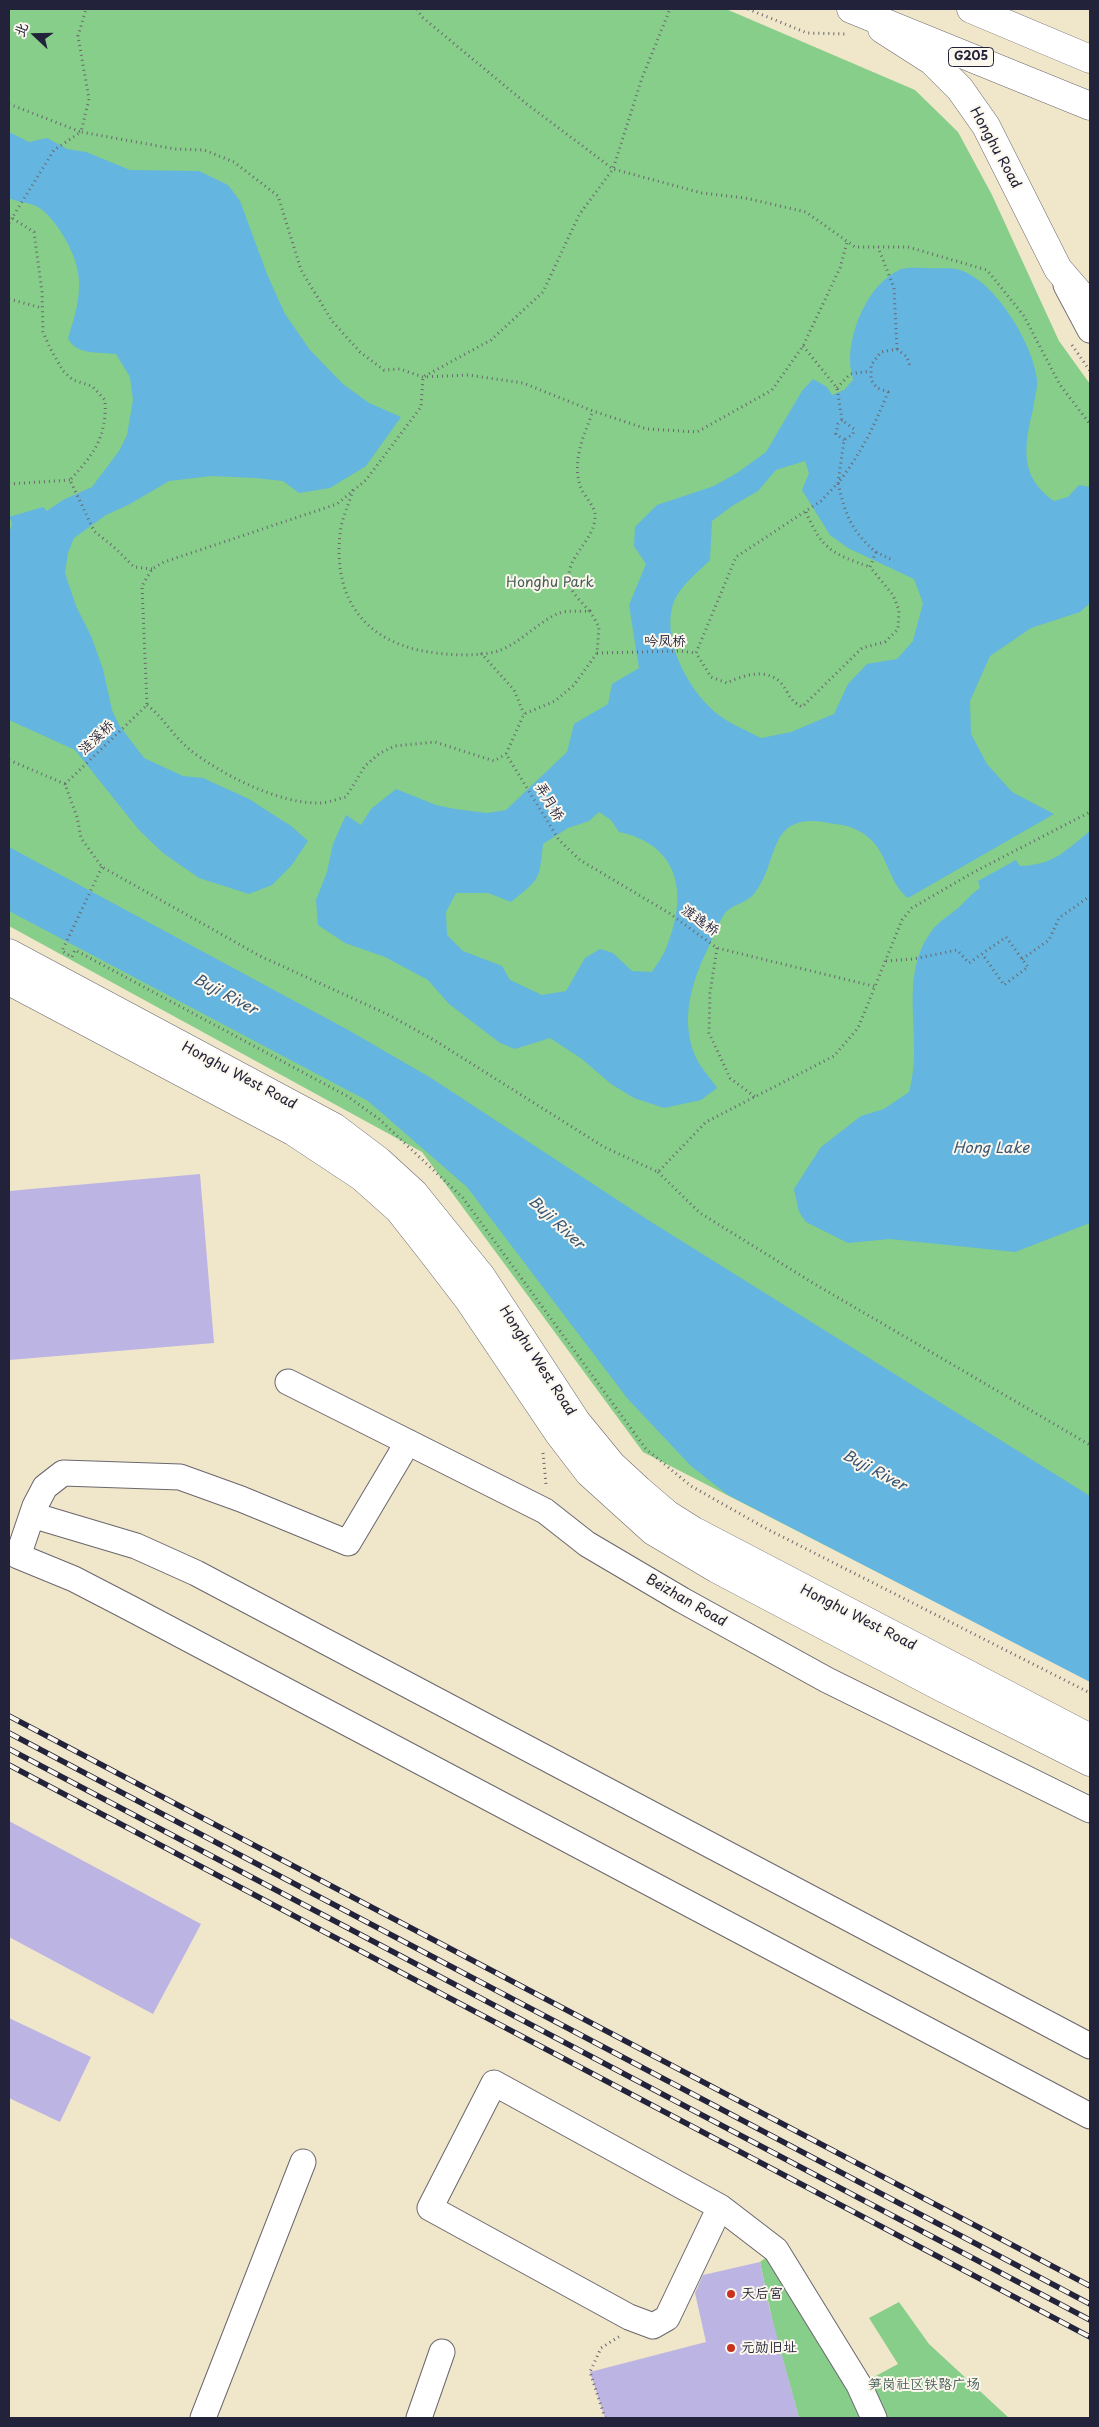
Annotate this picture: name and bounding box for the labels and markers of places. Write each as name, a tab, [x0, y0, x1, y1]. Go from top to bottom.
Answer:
place label: 天后宫	[741, 2286, 783, 2302]
marker: 天后宫	[725, 2288, 737, 2300]
place label: 元勋旧址	[741, 2340, 797, 2356]
marker: 元勋旧址	[725, 2342, 737, 2354]

